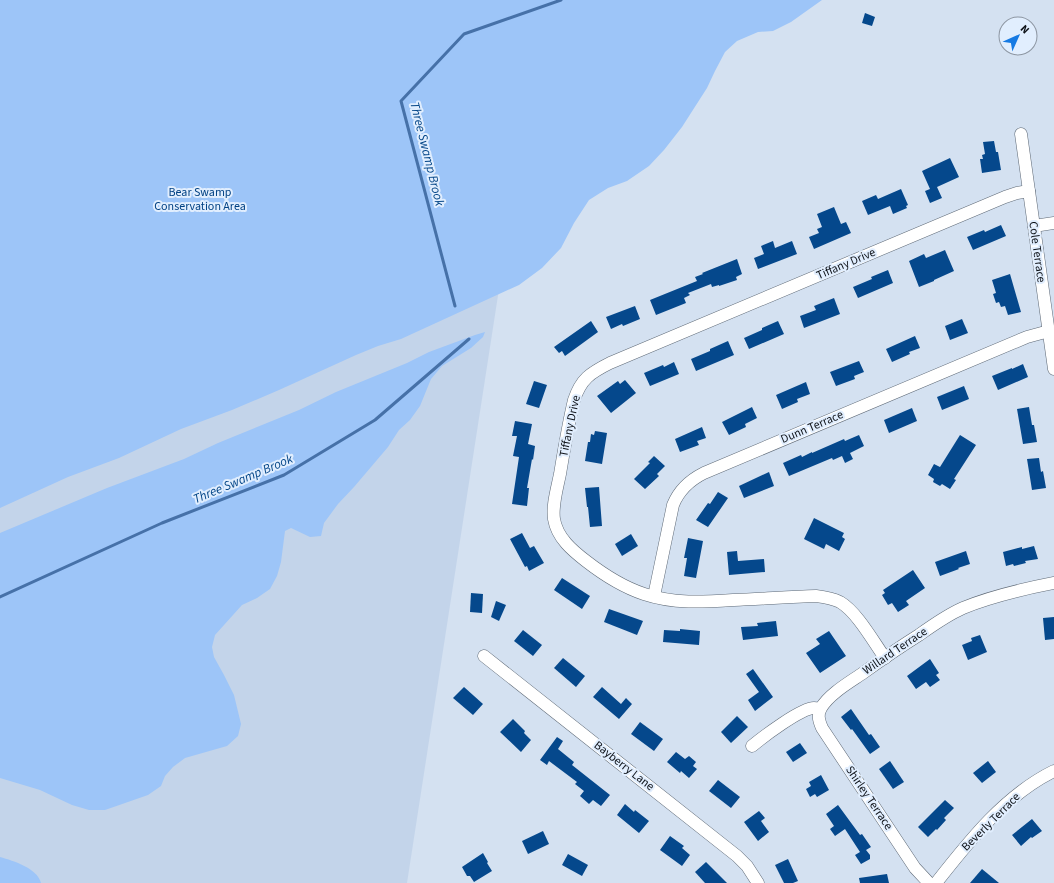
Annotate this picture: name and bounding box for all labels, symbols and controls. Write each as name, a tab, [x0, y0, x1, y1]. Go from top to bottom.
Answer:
north arrow	[998, 16, 1038, 56]
text: N	[1017, 21, 1033, 37]
water label: Three Swamp Brook	[405, 100, 449, 209]
park label: Bear Swamp Conservation Area	[154, 184, 246, 215]
street label: Cole Terrace	[1024, 220, 1050, 284]
street label: Tiffany Drive	[814, 244, 878, 284]
street label: Tiffany Drive	[555, 394, 585, 458]
street label: Dunn Terrace	[778, 406, 846, 448]
water label: Three Swamp Brook	[190, 450, 296, 508]
street label: Willard Terrace	[859, 623, 931, 679]
street label: Bayberry Lane	[590, 737, 658, 795]
street label: Shirley Terrace	[841, 763, 897, 833]
street label: Beverly Terrace	[958, 789, 1024, 855]

